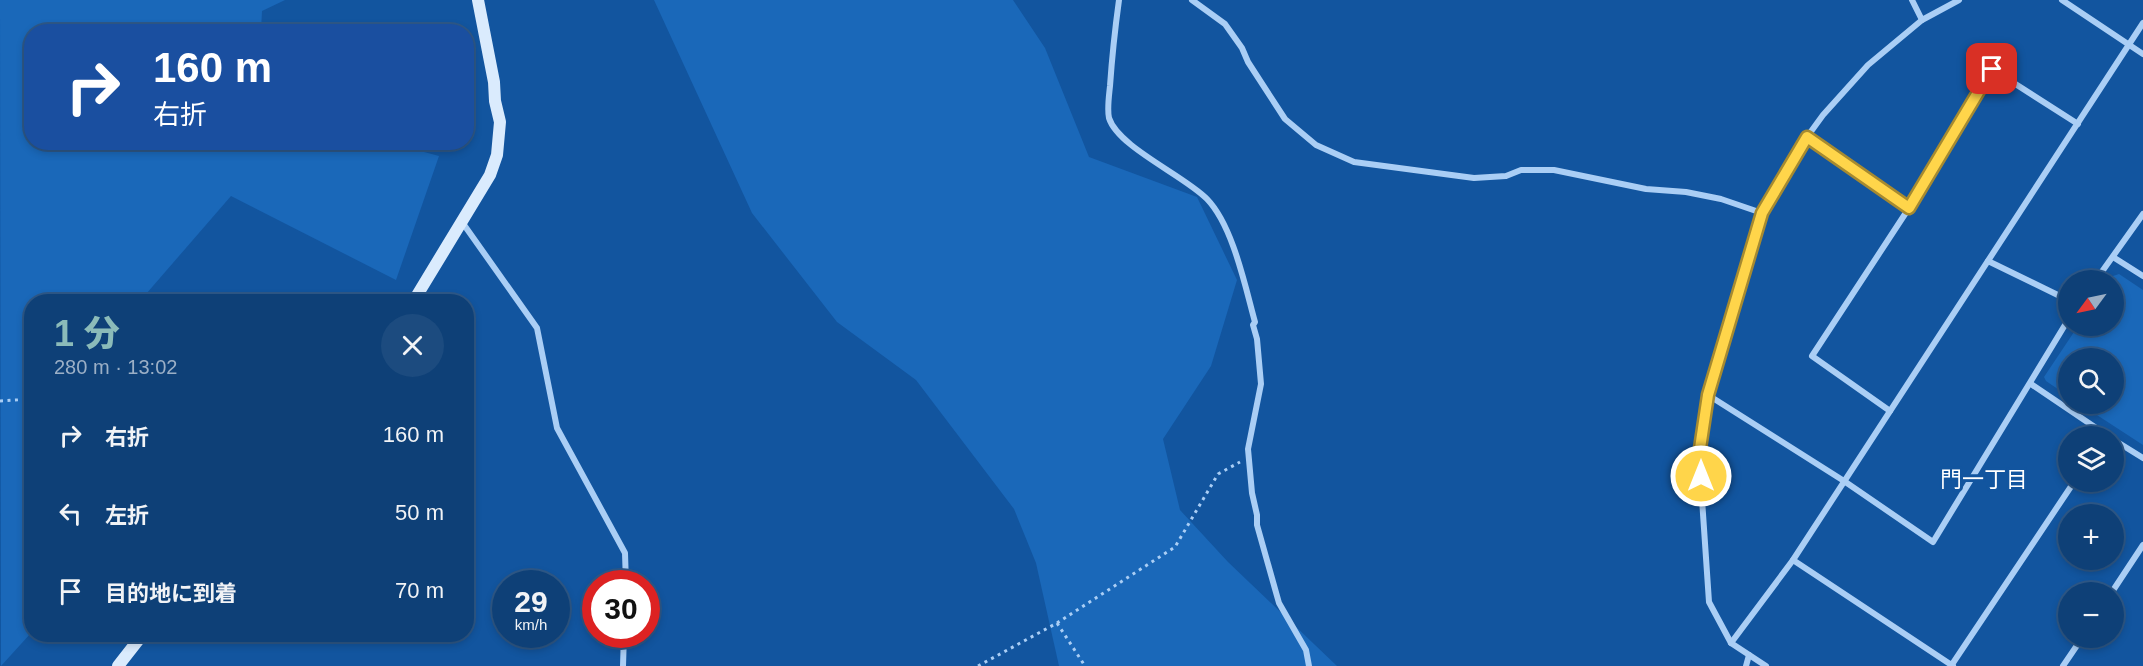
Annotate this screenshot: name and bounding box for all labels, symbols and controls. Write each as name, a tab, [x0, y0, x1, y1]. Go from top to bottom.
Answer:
pin	[1966, 43, 2017, 94]
text: 160 m	[153, 44, 272, 91]
icon: right	[54, 48, 132, 126]
icon: arrive	[1975, 52, 2008, 85]
text: 右折	[153, 100, 207, 130]
north arrow	[2058, 270, 2124, 336]
map controls	[2058, 270, 2124, 648]
text: 1 分	[54, 313, 120, 354]
button: close	[381, 314, 444, 377]
button: search	[2058, 348, 2124, 414]
text: 280 m · 13:02	[54, 356, 177, 378]
icon: right	[54, 419, 87, 452]
text: 160 m	[383, 422, 444, 447]
text: 右折	[105, 425, 149, 450]
button: layers	[2058, 426, 2124, 492]
position arrow	[1669, 444, 1733, 508]
district label: 門一丁目	[1940, 467, 2028, 492]
icon: left	[54, 497, 87, 530]
text: 50 m	[395, 500, 444, 525]
text: 左折	[105, 503, 149, 528]
button: +	[2058, 504, 2124, 570]
speed limit sign: 30	[582, 570, 660, 648]
icon: arrive	[54, 575, 87, 608]
text: 70 m	[395, 578, 444, 603]
text: 目的地に到着	[105, 581, 237, 606]
button: −	[2058, 582, 2124, 648]
text: 29	[514, 585, 548, 618]
text: km/h	[515, 616, 547, 633]

